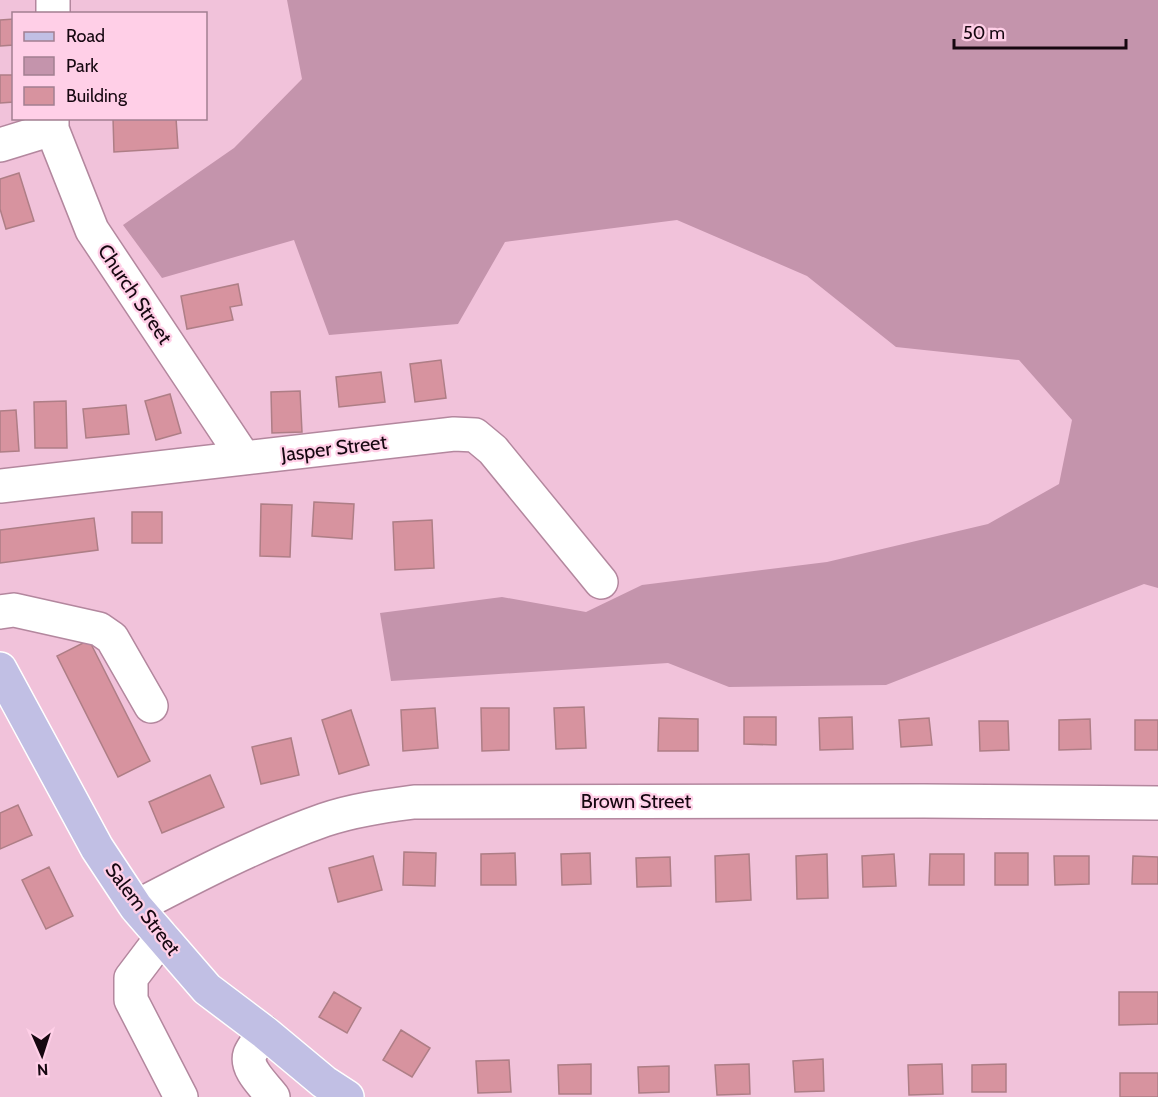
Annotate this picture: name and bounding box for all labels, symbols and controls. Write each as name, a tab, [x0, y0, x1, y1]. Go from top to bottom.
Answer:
legend	[12, 12, 207, 120]
scale bar	[954, 12, 1126, 50]
text: 50 m	[963, 22, 1005, 44]
text: Road	[66, 25, 105, 47]
text: Park	[66, 55, 99, 77]
text: Building	[66, 85, 128, 107]
street label: Church Street	[93, 239, 177, 349]
street label: Jasper Street	[279, 430, 389, 467]
street label: Brown Street	[581, 789, 691, 813]
street label: Salem Street	[100, 858, 186, 960]
north arrow	[12, 1025, 72, 1085]
text: N	[37, 1060, 49, 1079]

